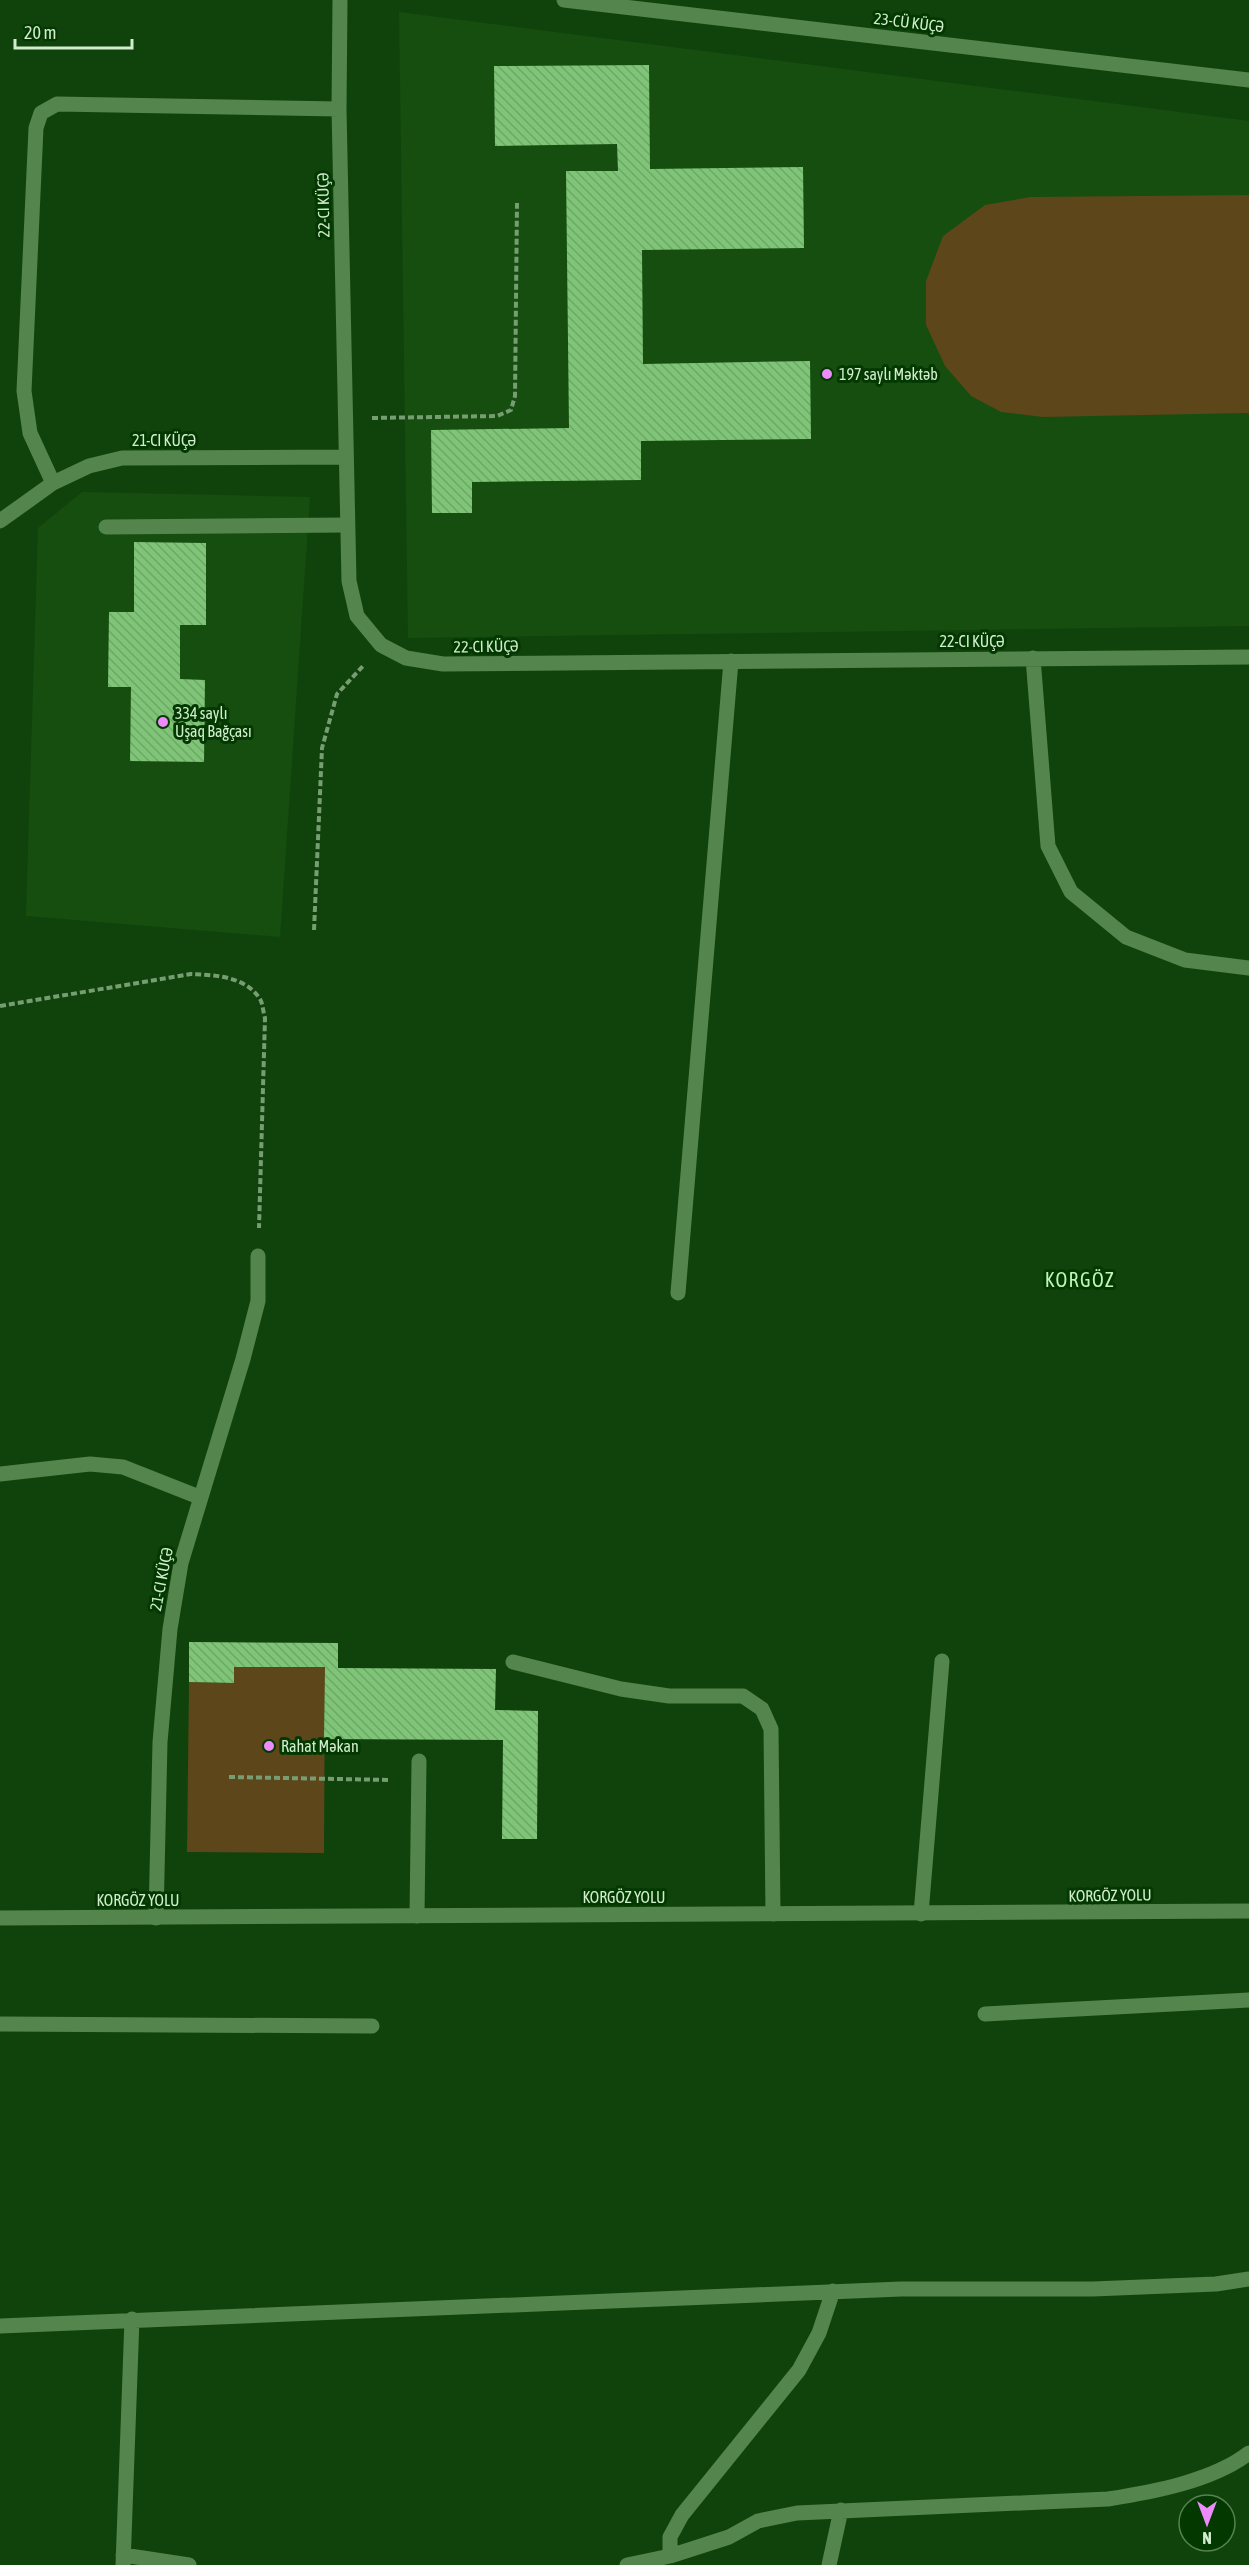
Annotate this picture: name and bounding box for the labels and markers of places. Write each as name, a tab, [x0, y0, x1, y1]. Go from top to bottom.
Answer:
place label: 197 saylı Məktəb	[839, 365, 938, 384]
marker: 197 saylı Məktəb	[820, 367, 834, 381]
place label: 334 saylı Uşaq Bağçası	[175, 704, 252, 741]
marker: 334 saylı Uşaq Bağçası	[156, 715, 170, 729]
place label: Rahat Məkan	[281, 1737, 359, 1755]
marker: Rahat Məkan	[262, 1739, 276, 1753]

